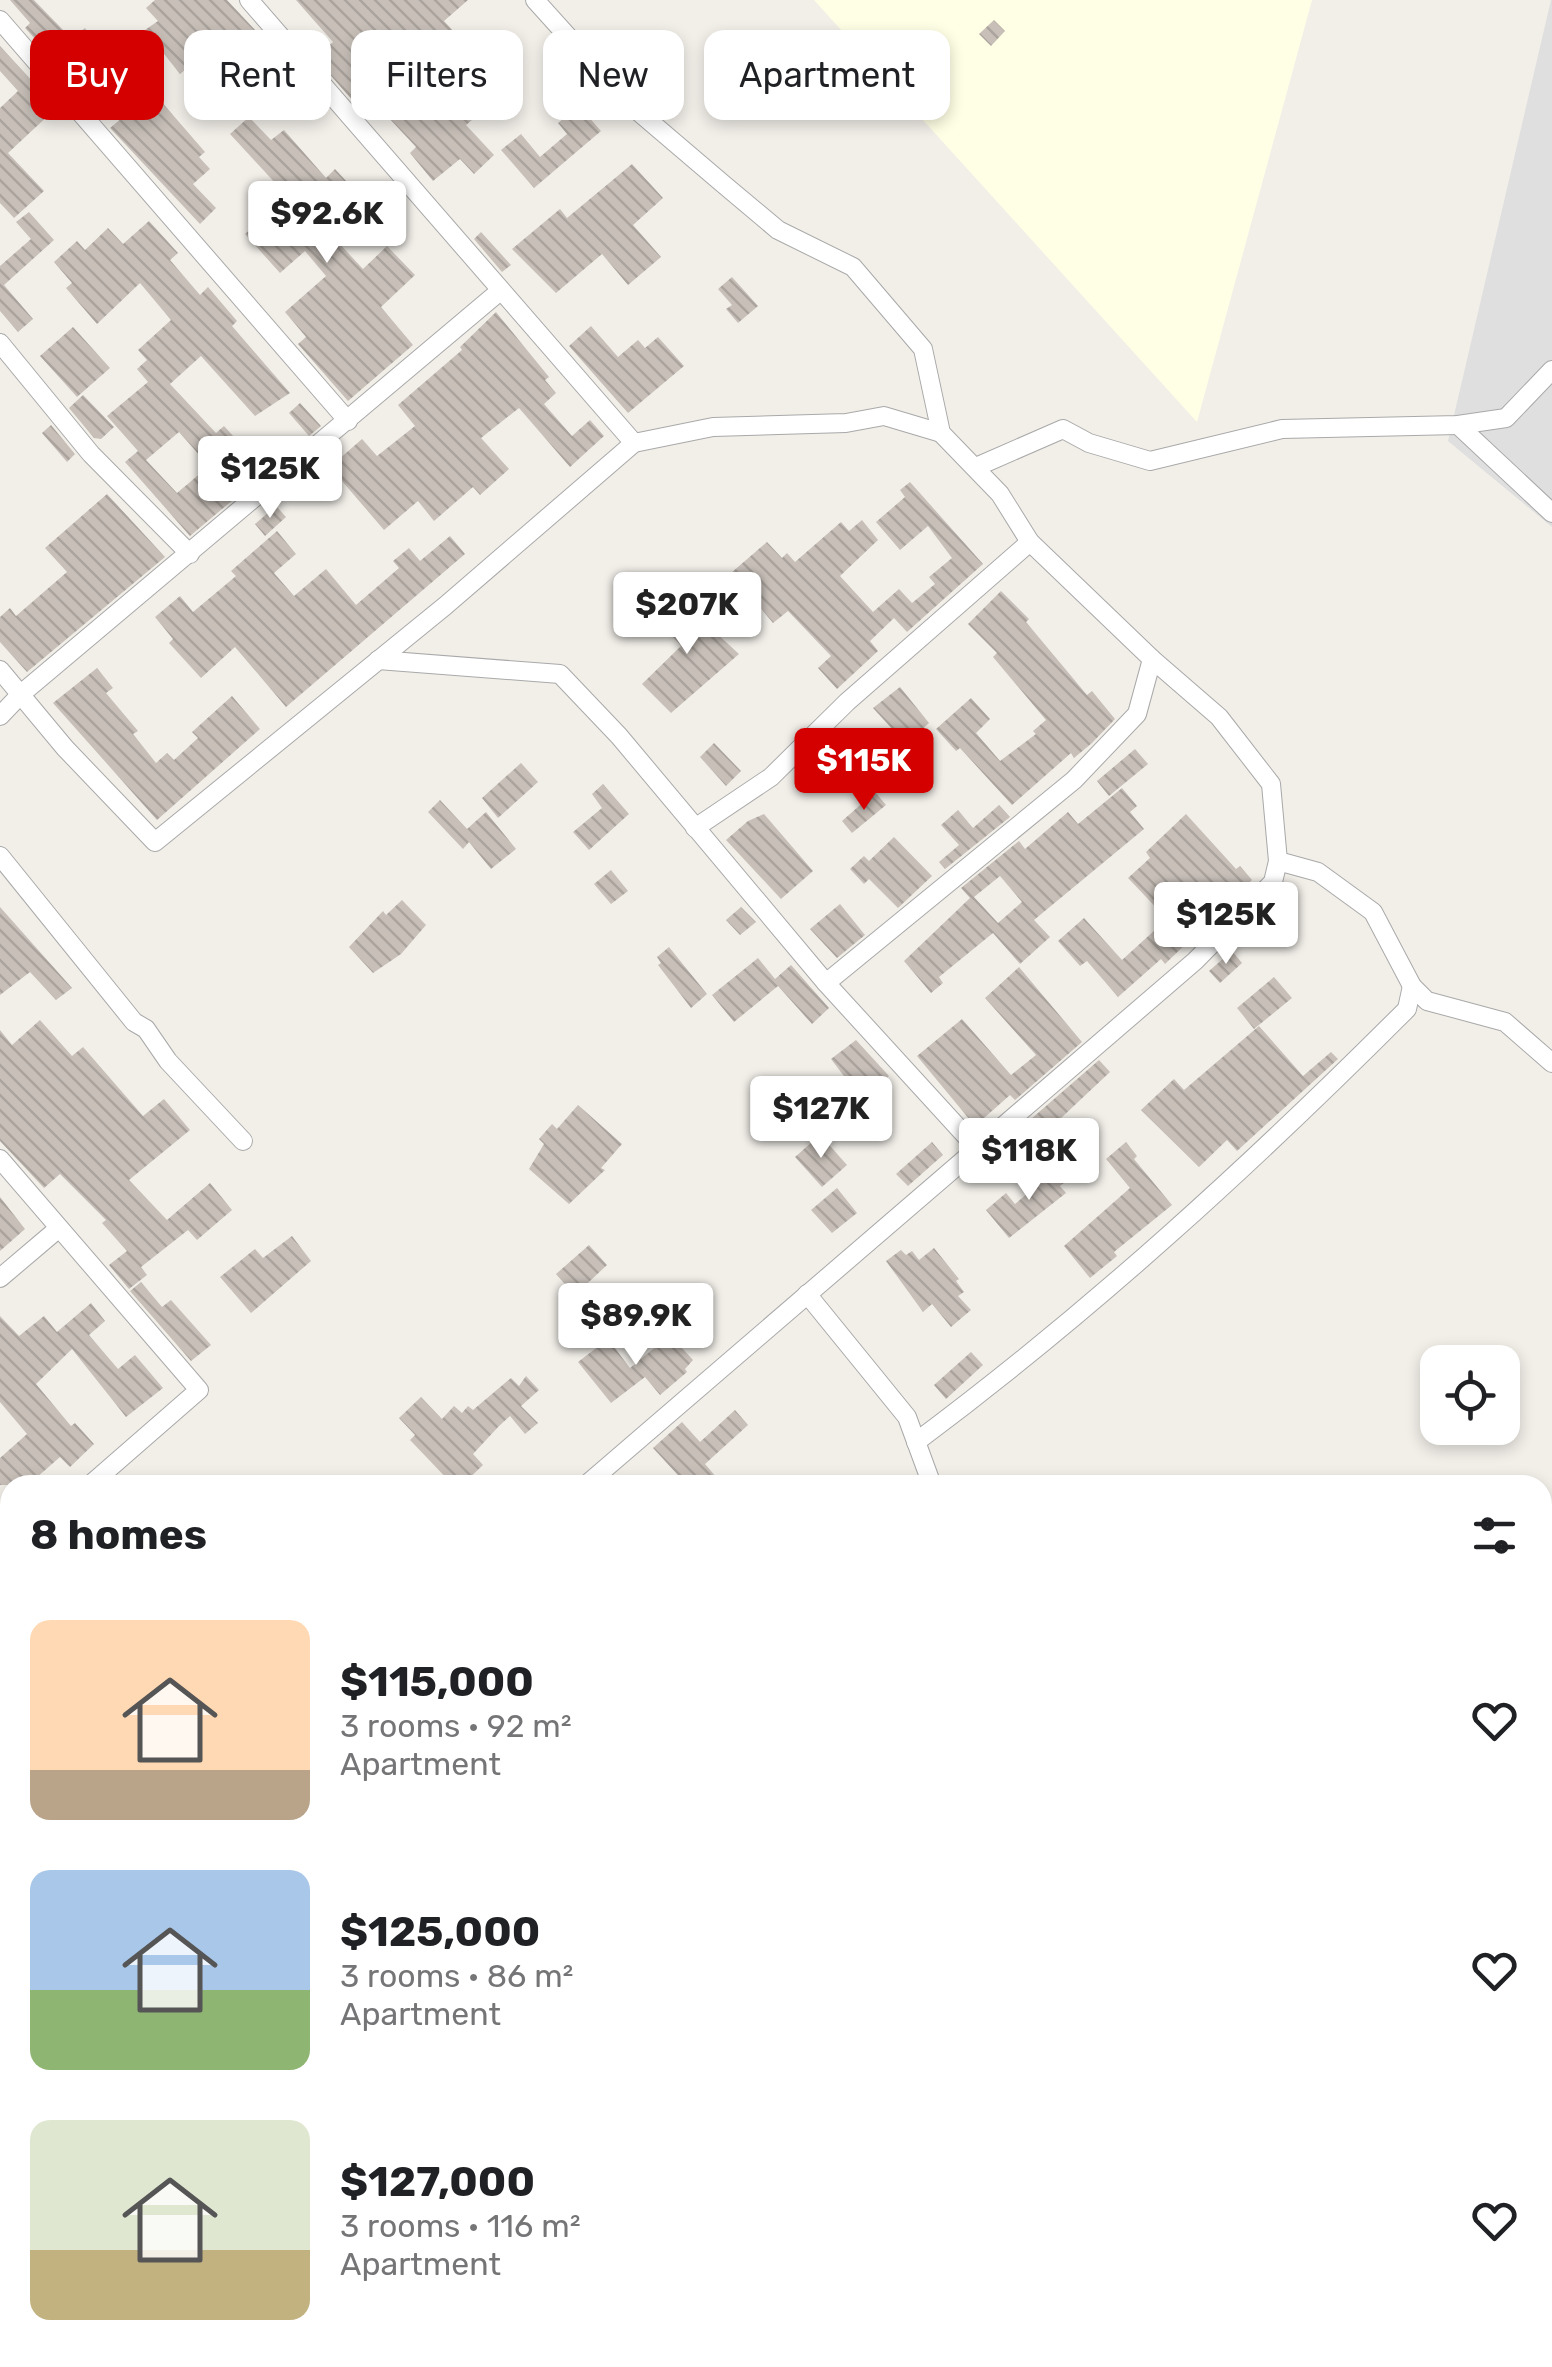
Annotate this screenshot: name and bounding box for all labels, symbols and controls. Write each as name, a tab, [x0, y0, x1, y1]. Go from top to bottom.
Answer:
chip: Buy	[30, 30, 164, 120]
chip: Rent	[184, 30, 331, 120]
chip: Filters	[351, 30, 523, 120]
chip: New	[543, 30, 684, 120]
chip: Apartment	[704, 30, 950, 120]
pin: $92.6K	[246, 181, 408, 266]
text: $92.6K	[270, 194, 384, 232]
pin: $125K	[200, 436, 340, 521]
text: $125K	[220, 449, 320, 487]
pin: $207K	[617, 572, 757, 657]
text: $207K	[635, 585, 739, 623]
pin: $115K	[794, 728, 934, 813]
text: $115K	[816, 741, 912, 779]
pin: $125K	[1156, 882, 1296, 967]
text: $125K	[1176, 895, 1276, 933]
pin: $127K	[751, 1076, 891, 1161]
text: $127K	[772, 1089, 870, 1127]
pin: $118K	[959, 1118, 1099, 1203]
text: $118K	[981, 1131, 1077, 1169]
pin: $89.9K	[555, 1283, 717, 1368]
text: $89.9K	[580, 1296, 692, 1334]
map controls	[1420, 1345, 1520, 1445]
button: locate	[1420, 1345, 1520, 1445]
icon: filters	[1467, 1508, 1522, 1563]
text: 8 homes	[30, 1510, 207, 1560]
text: $115,000	[340, 1657, 534, 1707]
icon: home	[110, 1660, 230, 1780]
icon: heart	[1467, 1693, 1522, 1748]
text: 3 rooms · 92 m²	[340, 1707, 572, 1745]
text: Apartment	[340, 1745, 501, 1783]
text: $125,000	[340, 1907, 540, 1957]
icon: home	[110, 1910, 230, 2030]
icon: heart	[1467, 1943, 1522, 1998]
text: 3 rooms · 86 m²	[340, 1957, 574, 1995]
text: Apartment	[340, 1995, 501, 2033]
text: $127,000	[340, 2157, 535, 2207]
icon: home	[110, 2160, 230, 2280]
icon: heart	[1467, 2193, 1522, 2248]
text: 3 rooms · 116 m²	[340, 2207, 581, 2245]
text: Apartment	[340, 2245, 501, 2283]

